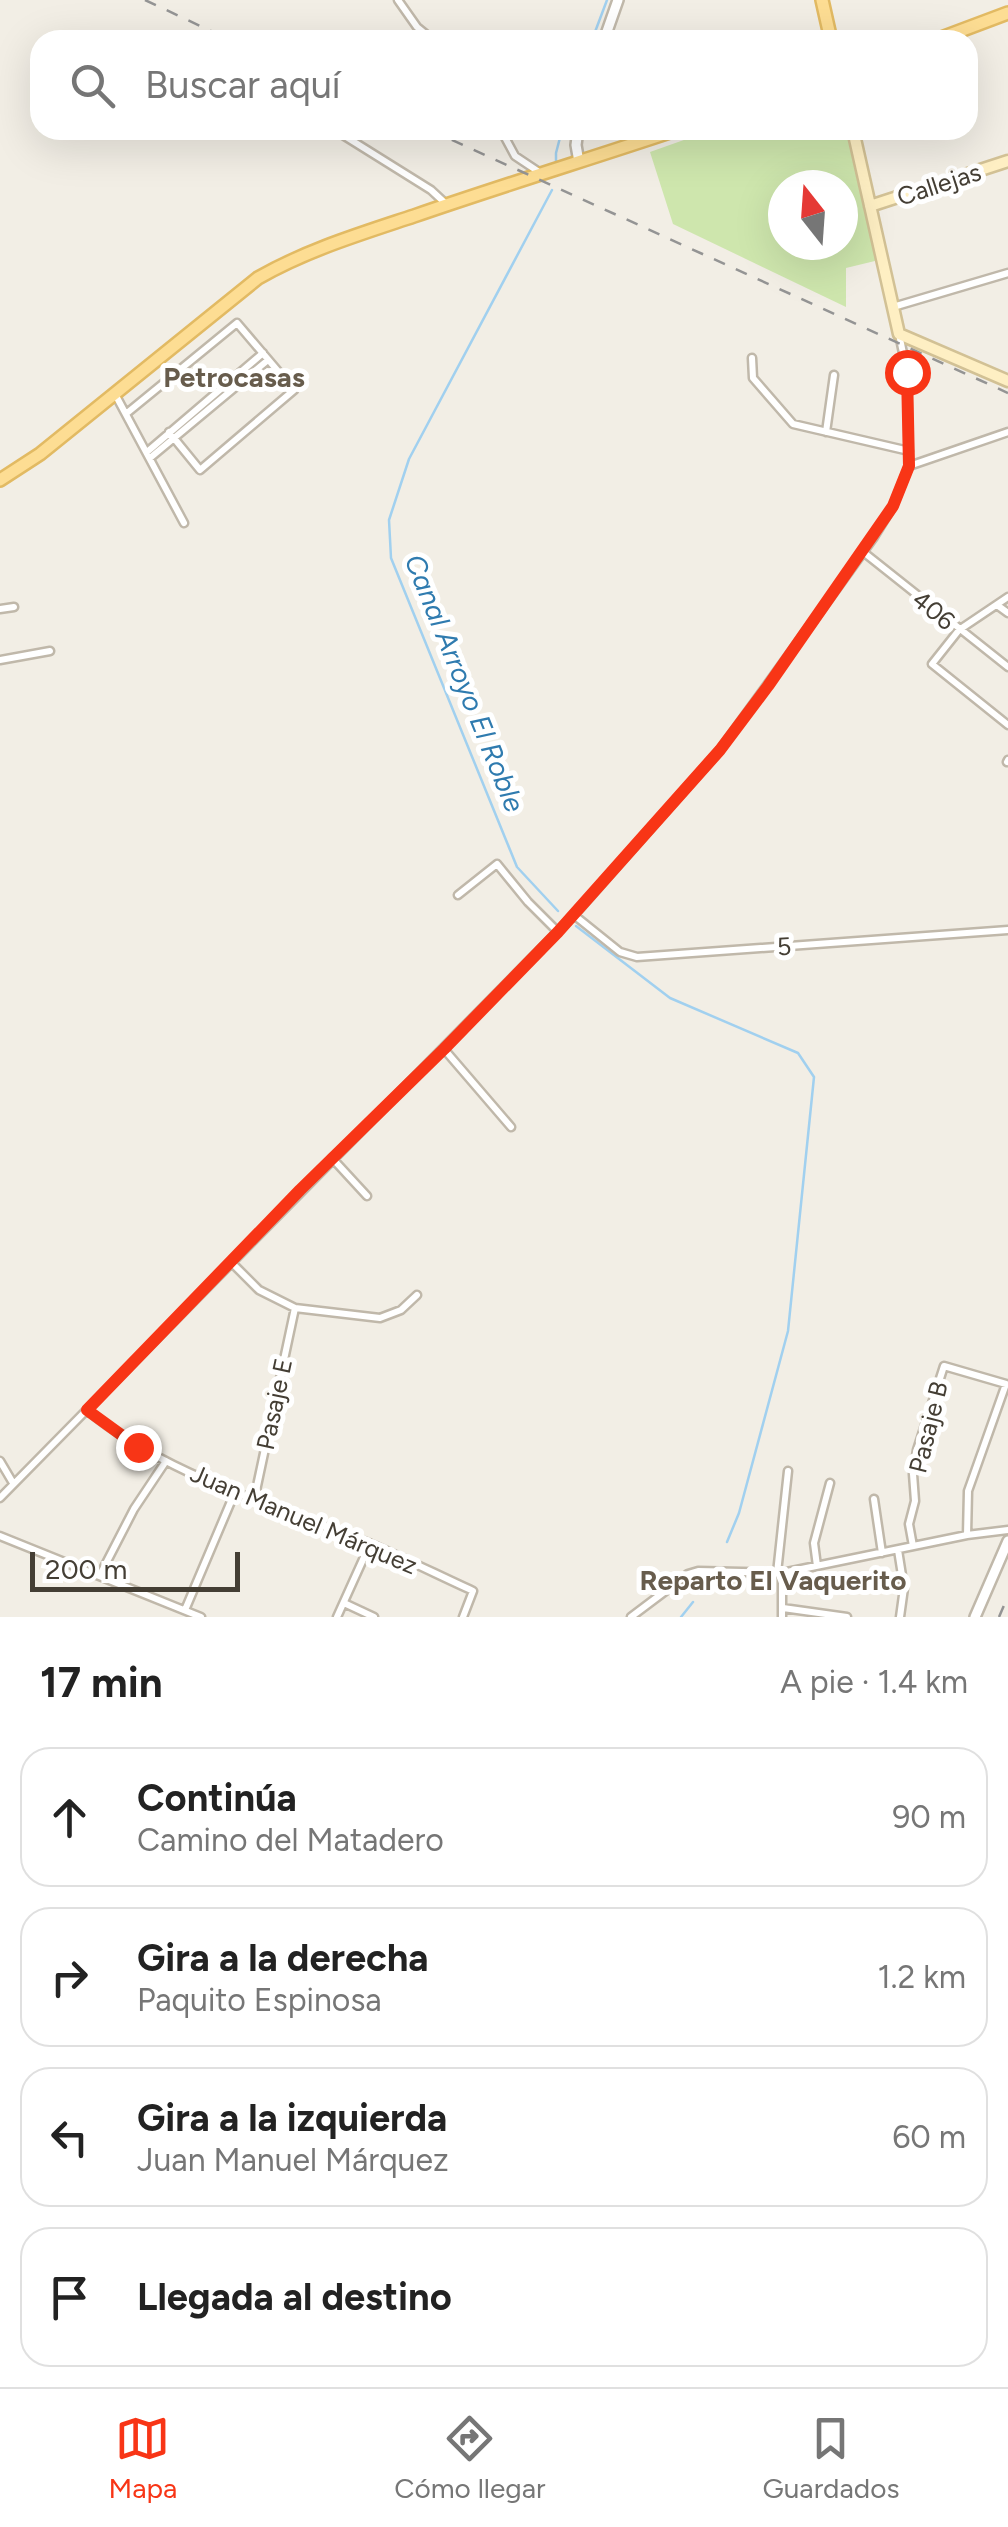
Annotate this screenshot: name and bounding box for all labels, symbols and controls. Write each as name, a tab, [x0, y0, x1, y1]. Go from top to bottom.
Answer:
search box	[30, 30, 978, 140]
icon: search	[65, 58, 120, 113]
text: Buscar aquí	[145, 62, 341, 108]
street label: Callejas	[893, 156, 985, 212]
north arrow	[768, 170, 858, 260]
route start	[885, 350, 931, 396]
district label: Petrocasas	[163, 360, 305, 394]
water label: Canal Arroyo El Roble	[398, 549, 532, 817]
street label: 406	[907, 584, 961, 636]
street label: 5	[776, 931, 792, 961]
street label: Pasaje E	[250, 1356, 298, 1452]
street label: Pasaje B	[902, 1378, 954, 1476]
route end	[116, 1425, 162, 1471]
street label: Juan Manuel Márquez	[186, 1458, 422, 1580]
scale bar	[30, 1547, 240, 1592]
text: 200 m	[45, 1552, 127, 1586]
district label: Reparto El Vaquerito	[639, 1563, 907, 1597]
text: 17 min	[40, 1657, 163, 1708]
text: A pie · 1.4 km	[780, 1663, 968, 1701]
text: Continúa	[137, 1775, 297, 1821]
icon: ahead	[42, 1790, 97, 1845]
text: 90 m	[892, 1798, 966, 1836]
text: Camino del Matadero	[137, 1821, 444, 1859]
text: Gira a la derecha	[137, 1935, 429, 1981]
icon: right	[42, 1950, 97, 2005]
text: 1.2 km	[878, 1958, 966, 1996]
text: Paquito Espinosa	[137, 1981, 382, 2019]
text: Gira a la izquierda	[137, 2095, 447, 2141]
icon: left	[42, 2110, 97, 2165]
text: 60 m	[892, 2118, 966, 2156]
text: Juan Manuel Márquez	[137, 2141, 449, 2179]
icon: arrive	[42, 2270, 97, 2325]
text: Llegada al destino	[137, 2274, 452, 2320]
tab: Mapa	[108, 2411, 177, 2505]
tab: Cómo llegar	[394, 2411, 545, 2505]
tab: Guardados	[762, 2411, 900, 2505]

